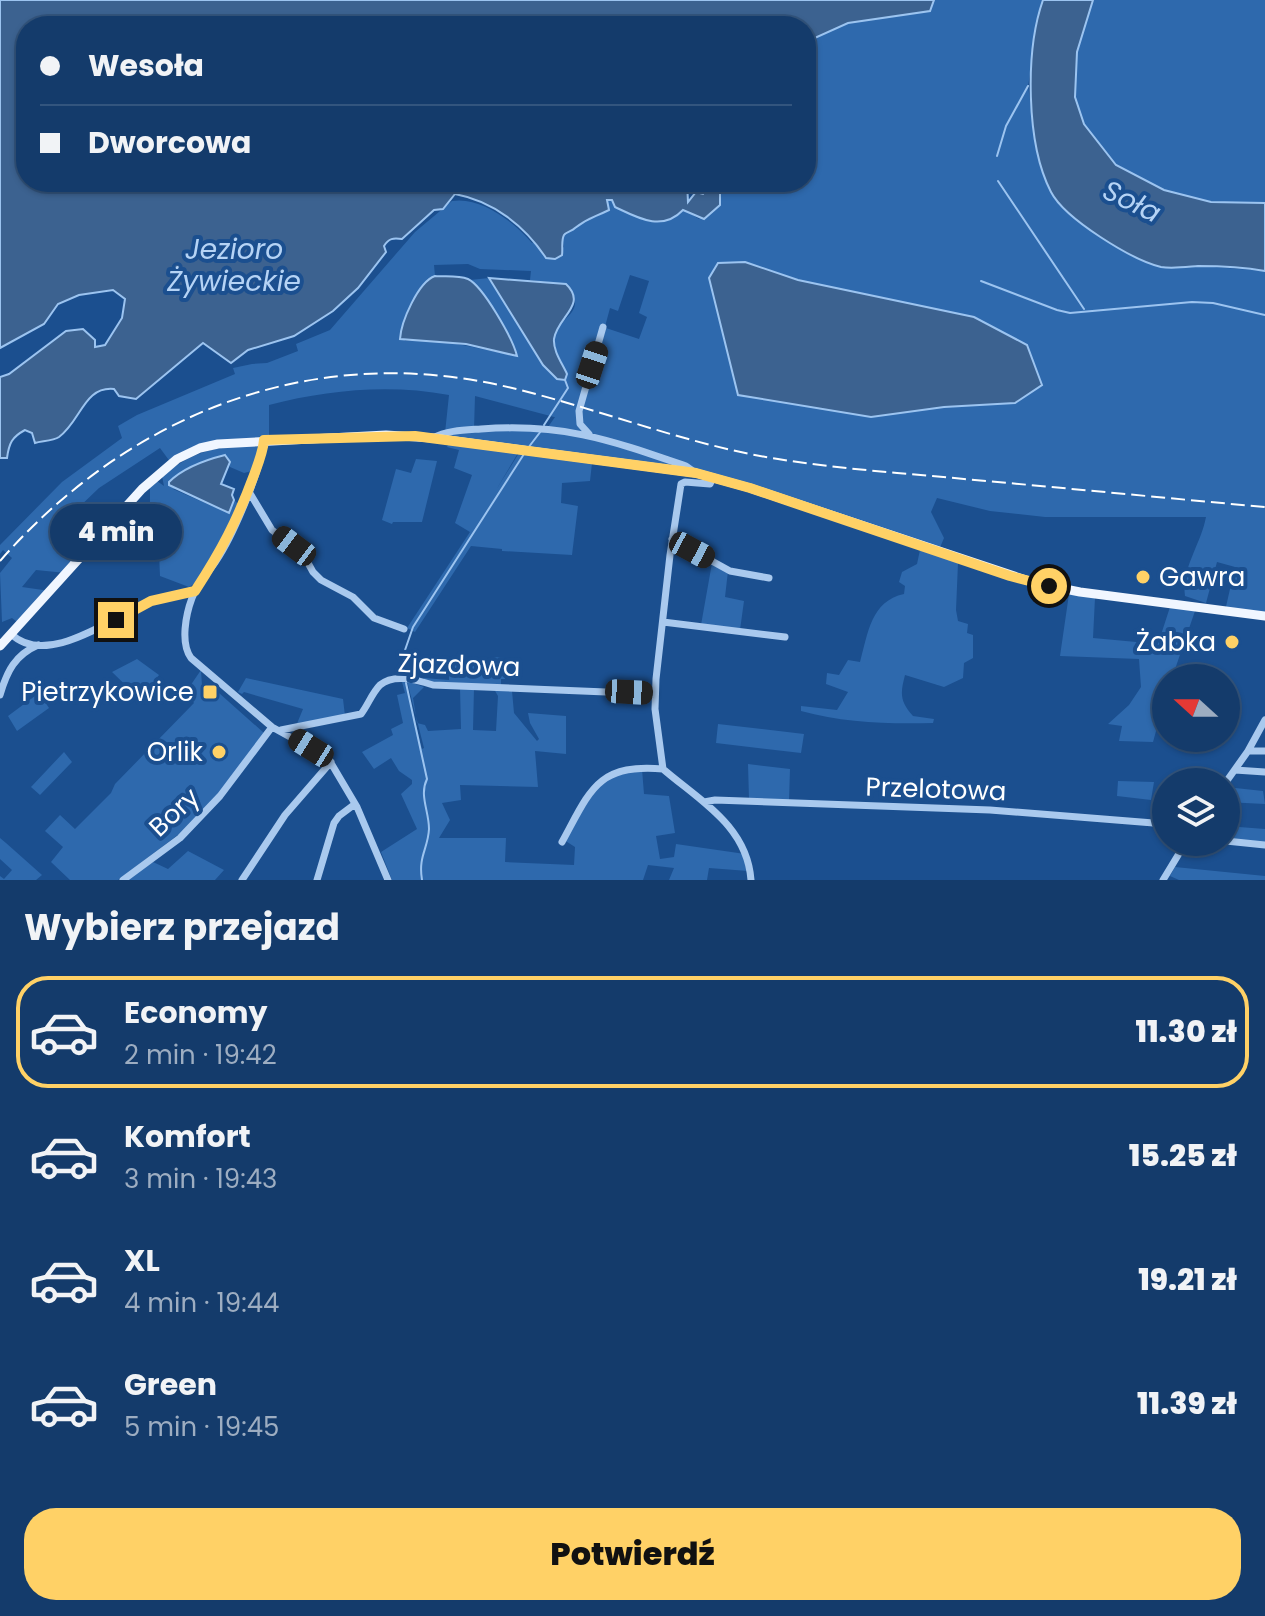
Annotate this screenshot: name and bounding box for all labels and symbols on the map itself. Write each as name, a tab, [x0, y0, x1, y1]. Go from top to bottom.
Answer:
water label: Soła	[1096, 171, 1167, 232]
water label: Jezioro Żywieckie	[166, 230, 301, 301]
car	[573, 338, 611, 392]
callout: 4 min	[50, 504, 182, 560]
car	[268, 522, 320, 570]
car	[665, 528, 719, 572]
place label: Gawra	[1159, 559, 1245, 595]
route start	[1031, 568, 1067, 604]
marker: Gawra	[1134, 568, 1152, 586]
route end	[98, 602, 134, 638]
place label: Żabka	[1136, 624, 1216, 660]
marker: Żabka	[1223, 633, 1241, 651]
street label: Zjazdowa	[397, 645, 521, 685]
north arrow	[1152, 664, 1240, 752]
place label: Pietrzykowice	[21, 674, 194, 710]
car	[604, 679, 654, 705]
marker: Pietrzykowice	[201, 683, 219, 701]
car	[284, 725, 338, 771]
place label: Orlik	[147, 734, 204, 770]
marker: Orlik	[210, 743, 228, 761]
street label: Przelotowa	[865, 769, 1007, 809]
street label: Bory	[141, 779, 207, 845]

